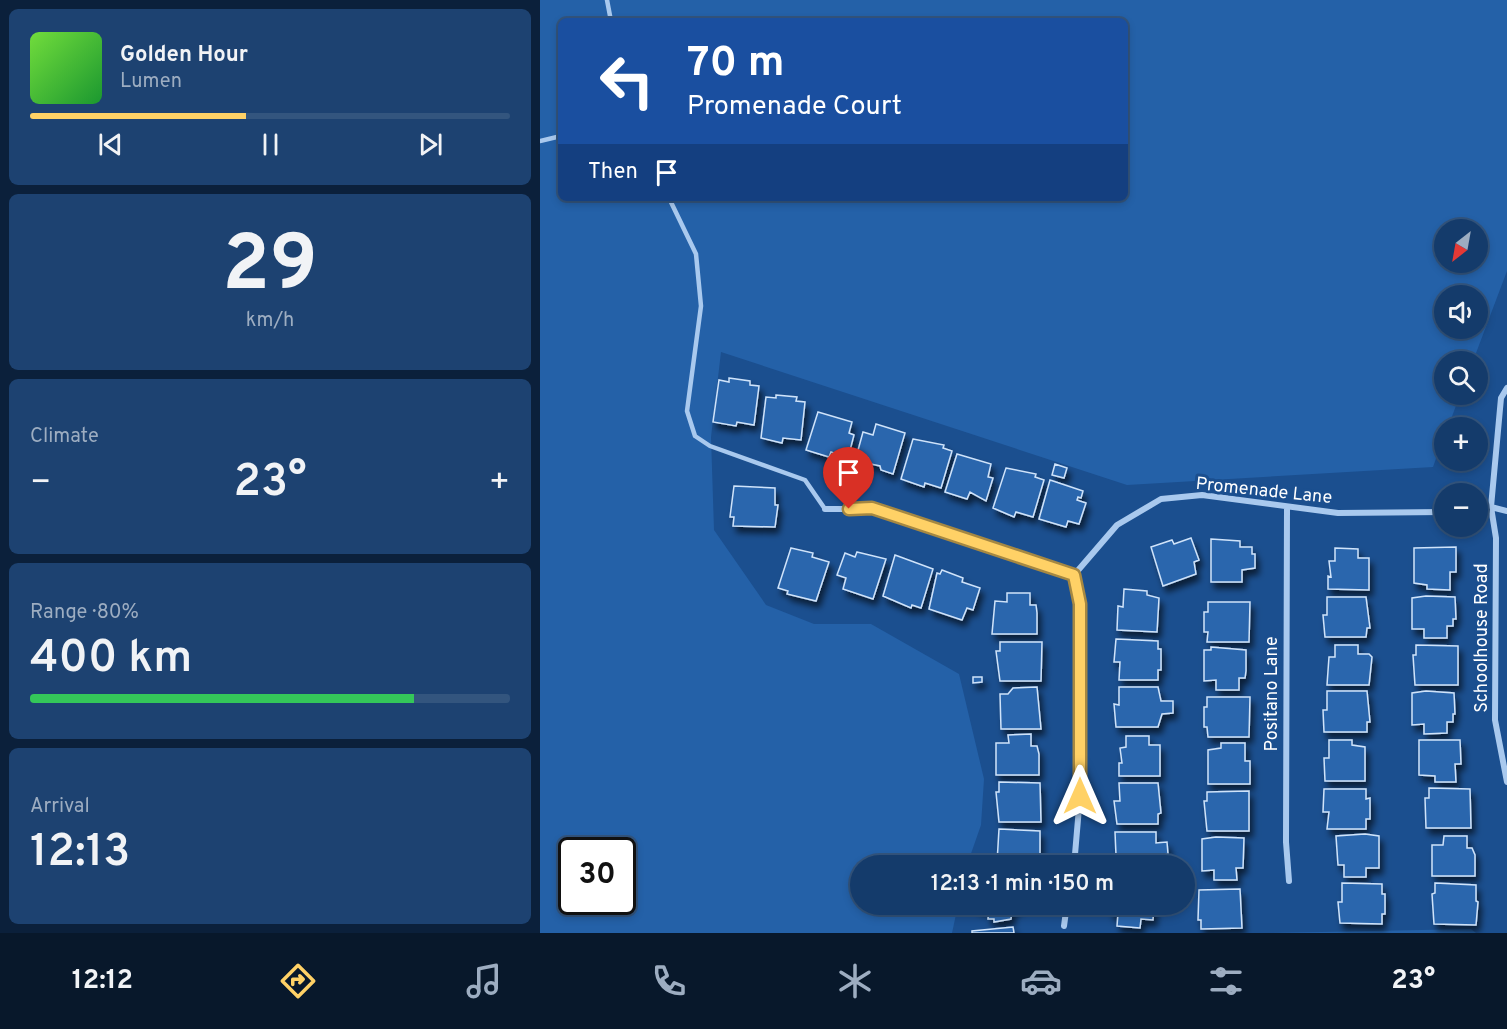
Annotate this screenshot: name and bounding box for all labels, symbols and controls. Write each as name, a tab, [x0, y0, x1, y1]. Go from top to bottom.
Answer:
text: 70 m	[687, 38, 785, 91]
text: Golden Hour	[120, 42, 248, 69]
icon: left	[588, 42, 666, 120]
text: Lumen	[120, 69, 182, 95]
text: Promenade Court	[687, 90, 902, 124]
icon: previous	[94, 128, 127, 161]
icon: pause	[254, 128, 287, 161]
icon: next	[414, 128, 447, 161]
icon: arrive	[650, 156, 683, 189]
text: Then	[588, 159, 638, 186]
text: 29	[222, 219, 318, 318]
north arrow	[1434, 219, 1488, 273]
map controls	[1434, 219, 1488, 537]
button: sound	[1434, 285, 1488, 339]
text: km/h	[246, 308, 294, 334]
button: search	[1434, 351, 1488, 405]
button: +	[1434, 417, 1488, 471]
text: Climate	[30, 424, 99, 450]
pin	[823, 447, 874, 509]
text: 23°	[233, 455, 307, 512]
icon: arrive	[832, 456, 865, 489]
text: −	[30, 463, 51, 505]
text: +	[489, 463, 510, 505]
street label: Promenade Lane	[1194, 473, 1333, 510]
button: −	[1434, 483, 1488, 537]
street label: Schoolhouse Road	[1471, 563, 1494, 713]
text: Range · 80%	[30, 600, 139, 626]
text: 400 km	[30, 631, 192, 688]
street label: Positano Lane	[1261, 636, 1284, 752]
position arrow	[1048, 764, 1112, 828]
text: Arrival	[30, 794, 90, 820]
text: 12:13	[30, 825, 130, 882]
speed limit sign: 30	[558, 837, 636, 915]
text: 12:13 · 1 min · 150 m	[931, 871, 1114, 898]
icon: directions	[277, 960, 319, 1002]
icon: music	[463, 960, 505, 1002]
icon: phone	[648, 960, 690, 1002]
icon: climate	[834, 960, 876, 1002]
icon: car	[1020, 960, 1062, 1002]
icon: filters	[1205, 960, 1247, 1002]
text: 12:12	[72, 964, 133, 998]
text: 23°	[1391, 964, 1435, 998]

